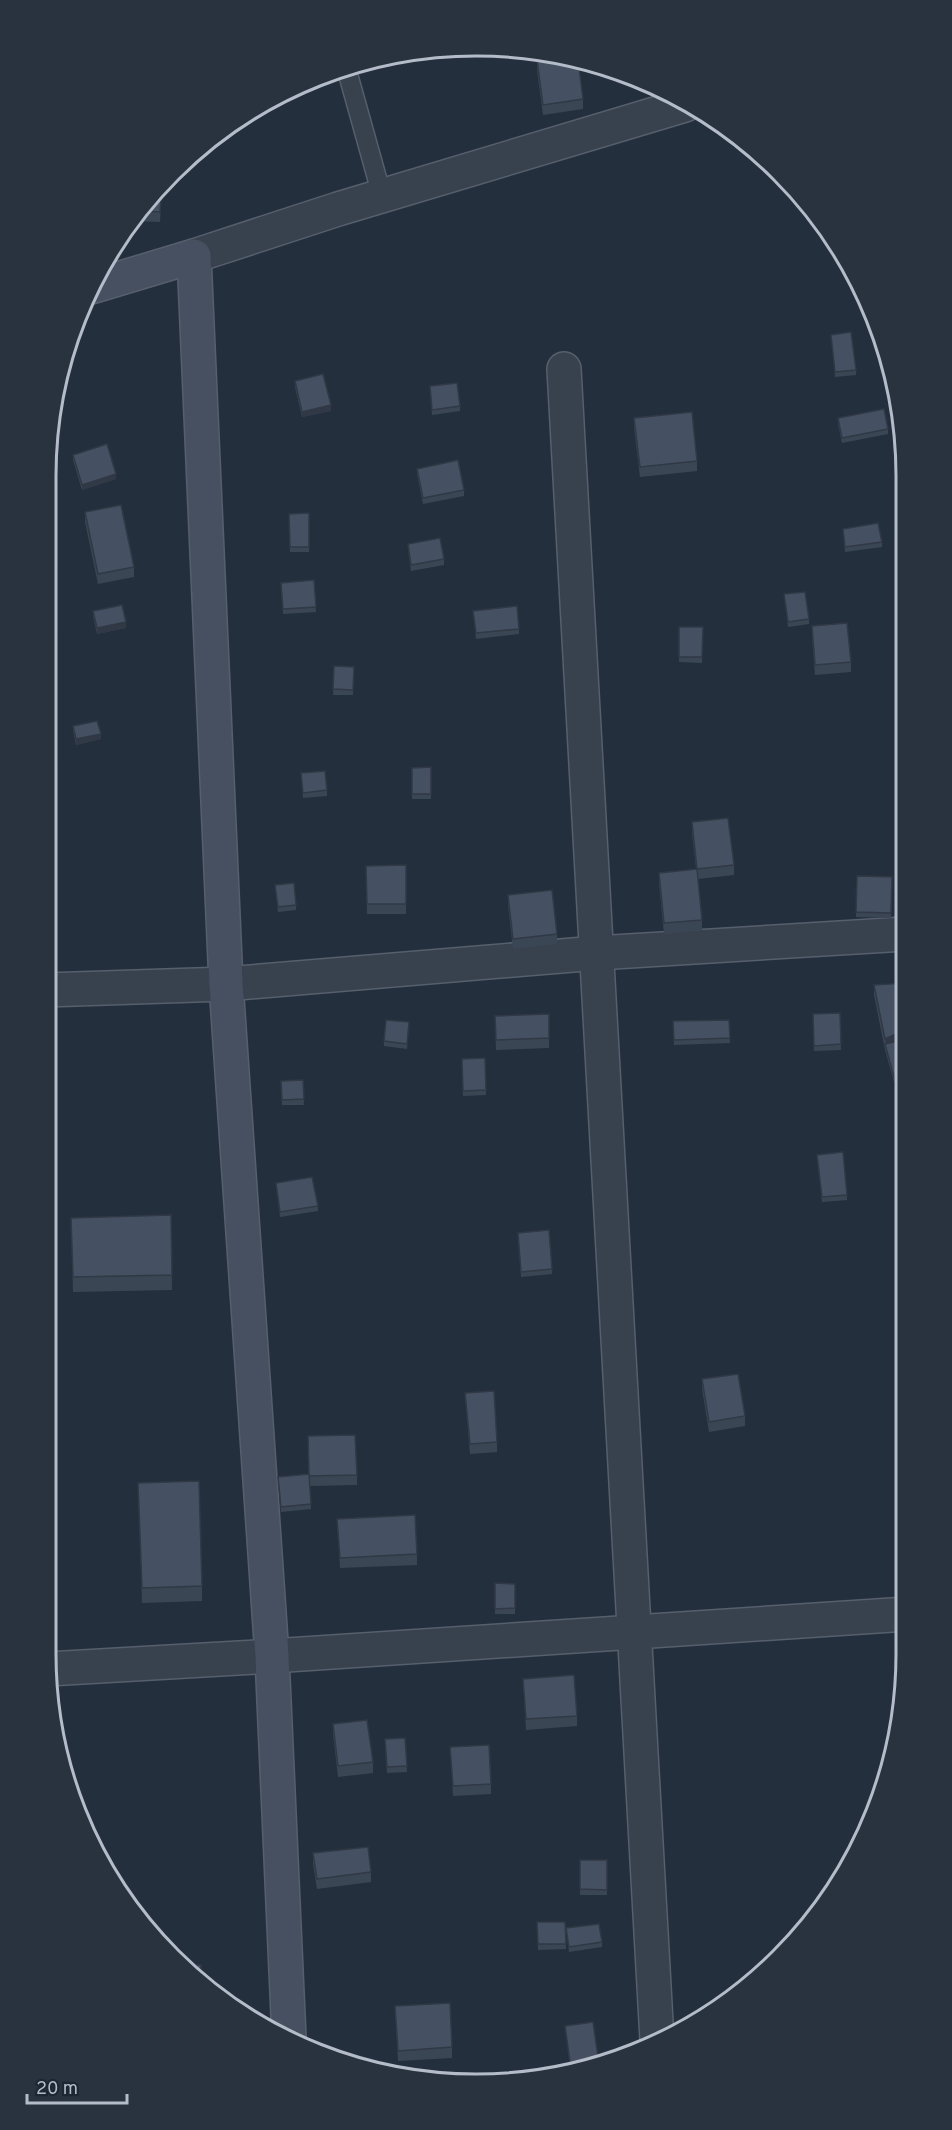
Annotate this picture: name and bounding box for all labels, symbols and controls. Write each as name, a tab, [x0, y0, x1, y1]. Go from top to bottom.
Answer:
scale bar	[27, 2067, 128, 2105]
text: 20 m	[36, 2078, 78, 2101]

